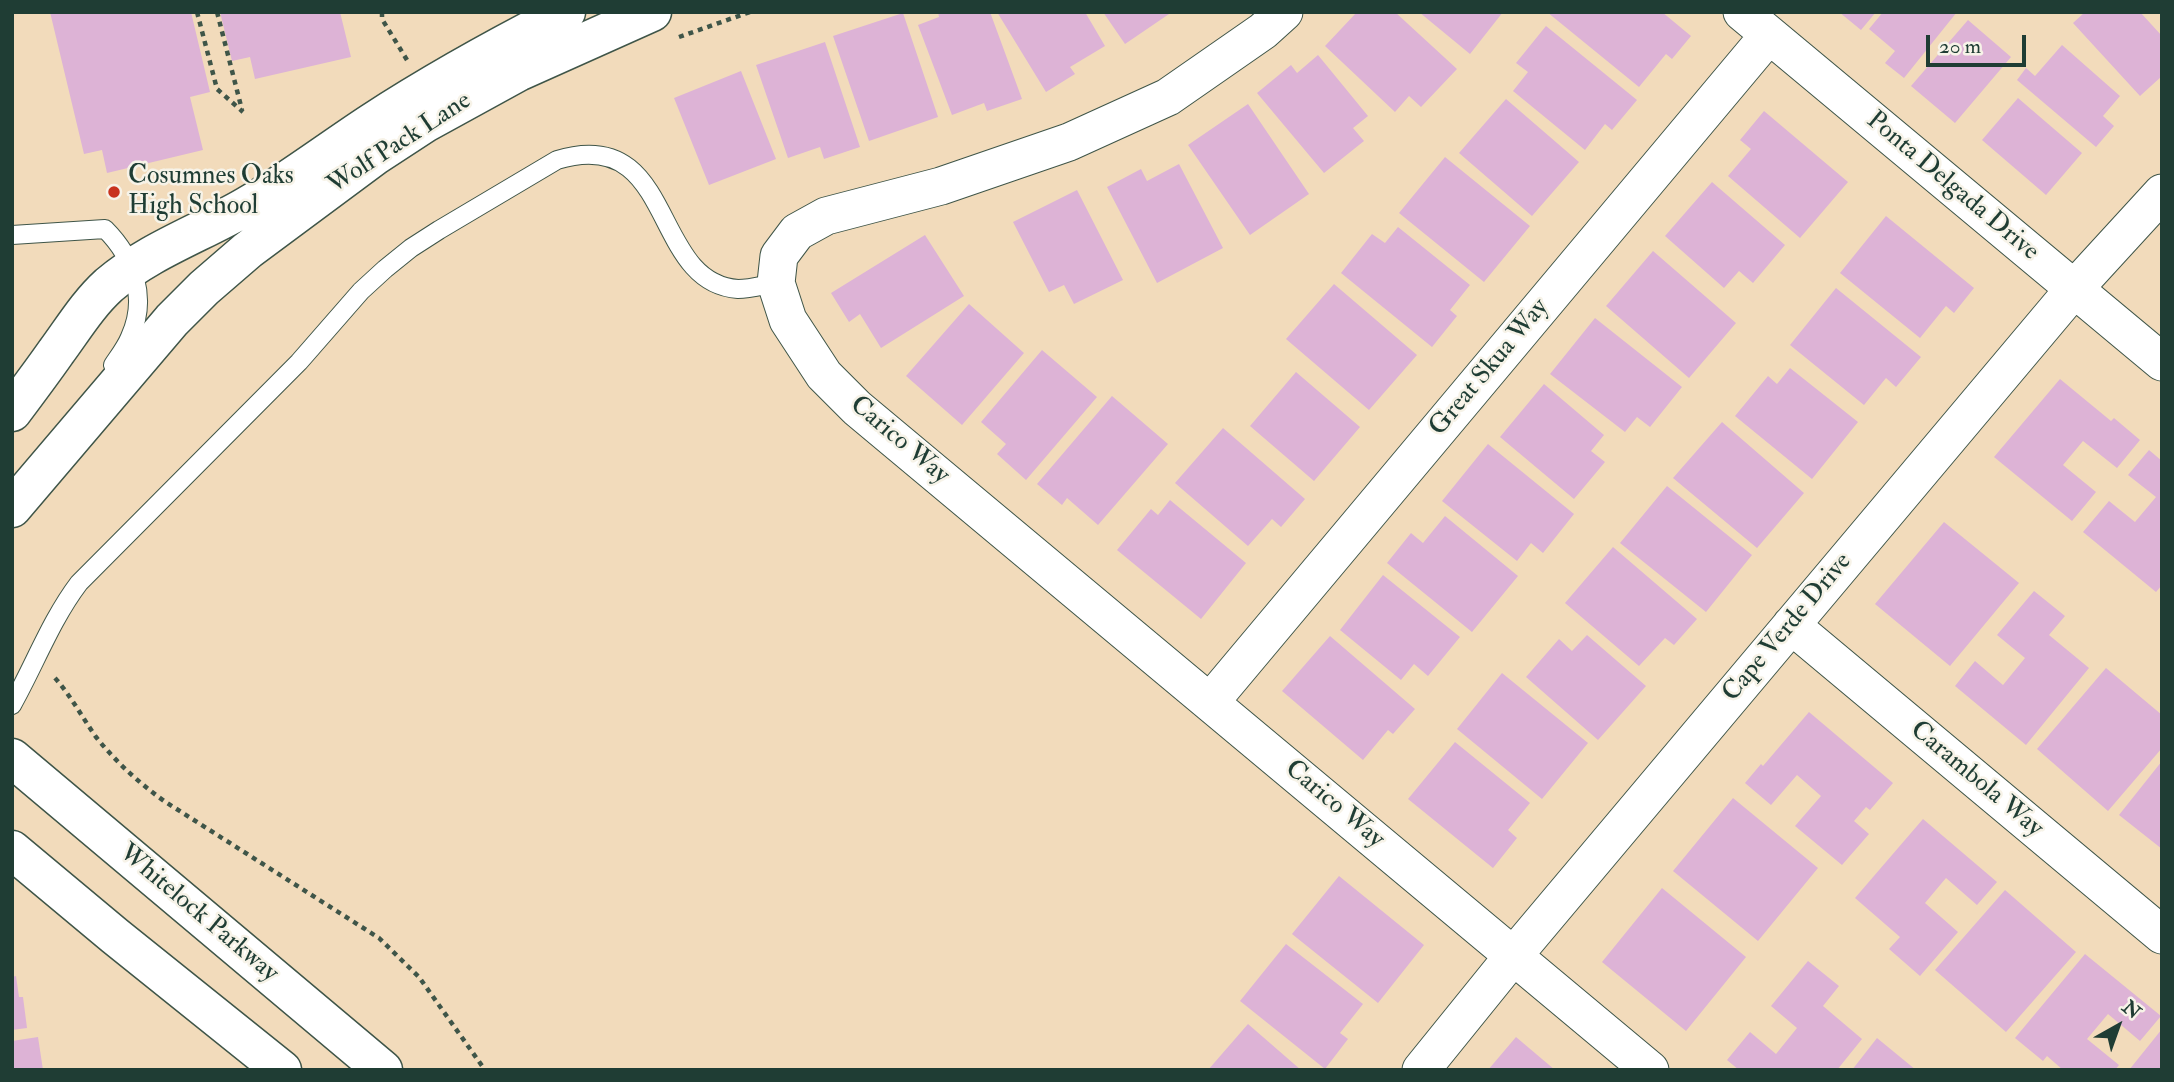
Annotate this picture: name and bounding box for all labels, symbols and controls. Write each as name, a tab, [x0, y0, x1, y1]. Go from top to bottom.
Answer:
scale bar	[1929, 21, 2029, 65]
text: 20 m	[1939, 33, 1981, 60]
street label: Wolf Pack Lane	[322, 86, 478, 202]
street label: Ponta Delgada Drive	[1859, 106, 2045, 268]
place label: Cosumnes Oaks High School	[128, 161, 294, 222]
marker: Cosumnes Oaks High School	[106, 184, 122, 200]
street label: Great Skua Way	[1424, 293, 1556, 443]
street label: Carico Way	[843, 390, 955, 492]
street label: Cape Verde Drive	[1717, 547, 1859, 709]
street label: Carambola Way	[1903, 715, 2049, 845]
street label: Carico Way	[1278, 754, 1390, 856]
street label: Whitelock Parkway	[112, 838, 284, 990]
north arrow	[2083, 991, 2153, 1061]
text: N	[2117, 995, 2146, 1025]

